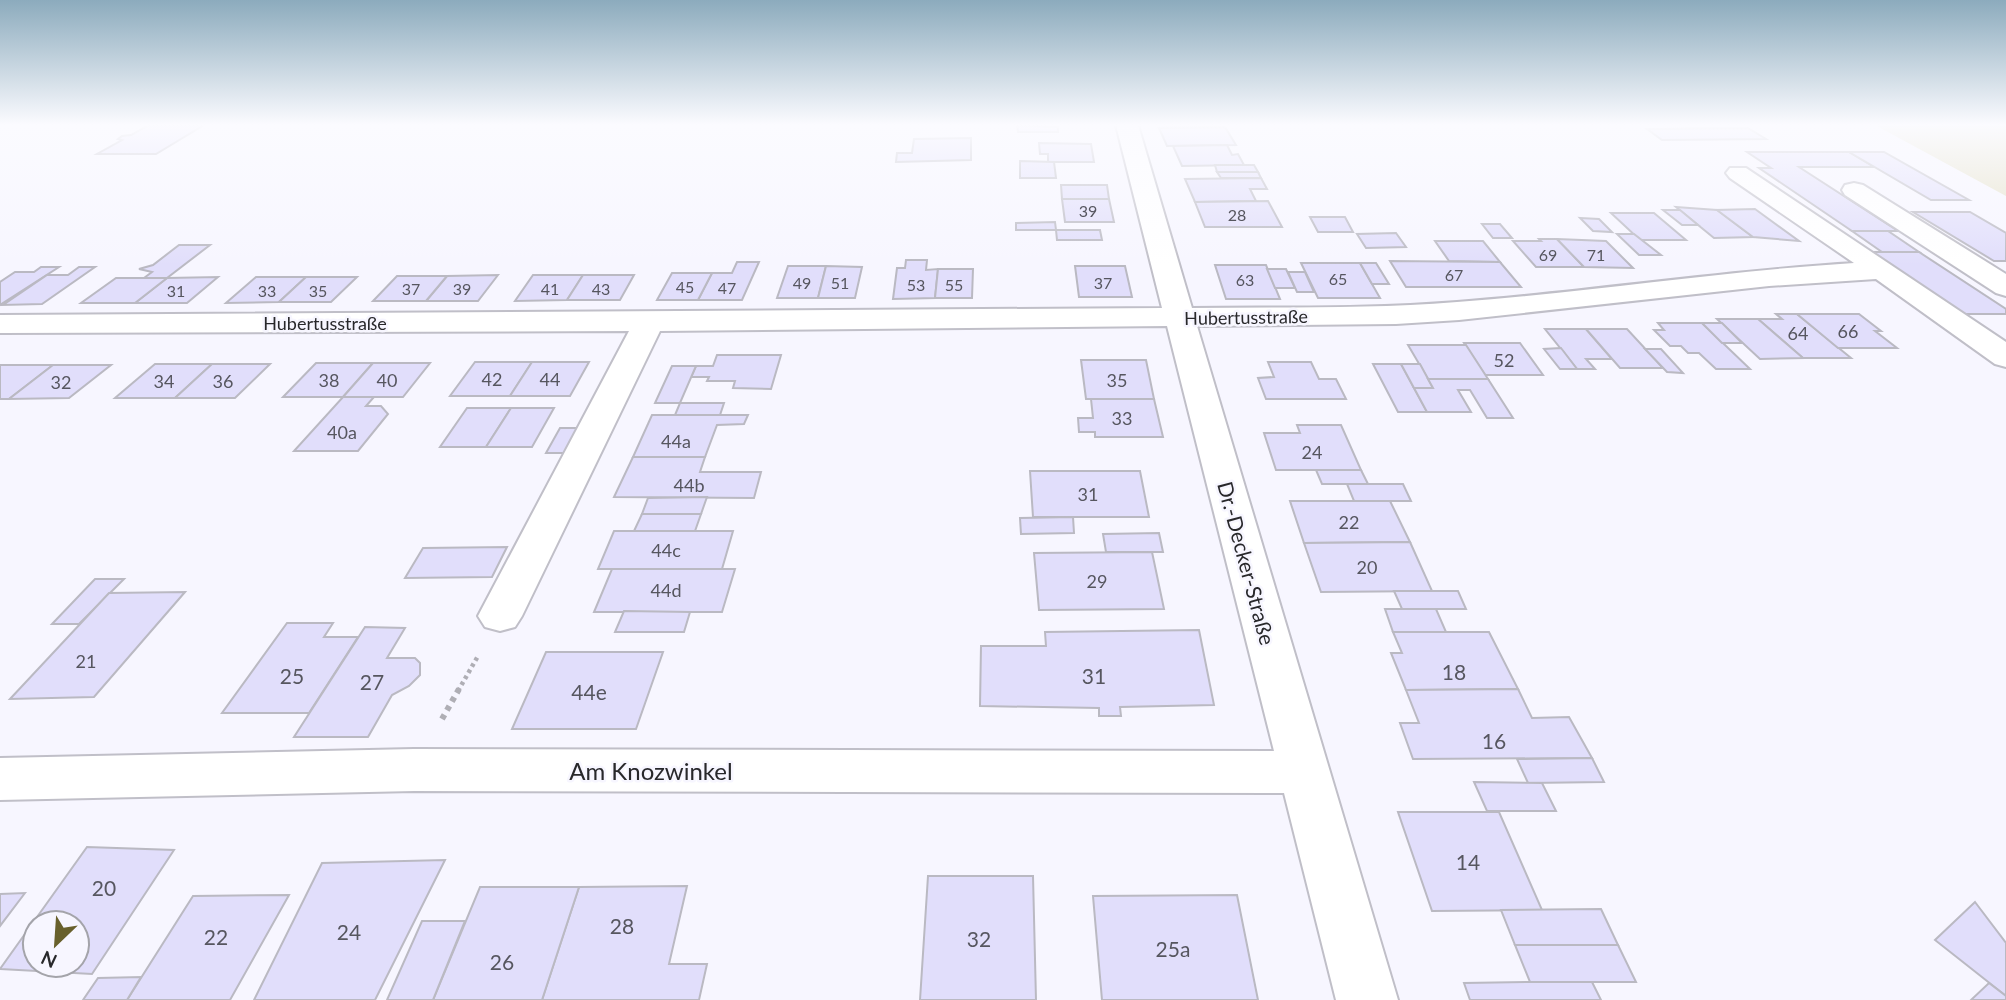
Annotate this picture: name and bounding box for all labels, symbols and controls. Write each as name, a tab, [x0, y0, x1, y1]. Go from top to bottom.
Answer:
house number: 39	[1079, 201, 1097, 220]
house number: 28	[1228, 205, 1246, 224]
house number: 69	[1539, 245, 1557, 264]
house number: 71	[1587, 245, 1605, 264]
house number: 67	[1445, 265, 1463, 284]
house number: 65	[1329, 269, 1347, 288]
house number: 63	[1236, 270, 1254, 289]
house number: 49	[793, 273, 811, 292]
house number: 51	[831, 273, 849, 292]
house number: 37	[1094, 273, 1112, 292]
house number: 53	[907, 275, 925, 294]
house number: 55	[945, 275, 963, 294]
house number: 45	[676, 277, 694, 296]
house number: 47	[718, 278, 736, 297]
house number: 37	[402, 279, 420, 298]
house number: 39	[453, 279, 471, 298]
house number: 41	[541, 279, 559, 298]
house number: 43	[592, 279, 610, 298]
house number: 31	[167, 281, 185, 300]
house number: 33	[258, 281, 276, 300]
house number: 35	[309, 281, 327, 300]
street label: Hubertusstraße	[1184, 305, 1308, 329]
street label: Hubertusstraße	[263, 312, 387, 334]
house number: 66	[1838, 320, 1858, 342]
house number: 64	[1788, 322, 1808, 344]
house number: 52	[1494, 349, 1514, 371]
house number: 42	[482, 368, 502, 390]
house number: 44	[540, 368, 560, 390]
house number: 38	[319, 369, 339, 391]
house number: 40	[377, 369, 397, 391]
house number: 35	[1107, 369, 1127, 391]
house number: 34	[154, 370, 174, 392]
house number: 36	[213, 370, 233, 392]
house number: 32	[51, 371, 71, 393]
house number: 33	[1112, 407, 1132, 429]
house number: 40a	[327, 421, 357, 443]
house number: 44a	[661, 430, 691, 452]
house number: 24	[1302, 441, 1322, 463]
house number: 44b	[674, 474, 704, 496]
street label: Dr.-Decker-Straße	[1213, 479, 1281, 647]
house number: 31	[1078, 483, 1098, 505]
house number: 22	[1339, 511, 1359, 533]
house number: 44c	[651, 539, 681, 561]
house number: 20	[1357, 556, 1377, 578]
house number: 29	[1087, 570, 1107, 592]
house number: 44d	[651, 579, 681, 601]
house number: 21	[76, 650, 96, 672]
house number: 18	[1442, 659, 1466, 684]
house number: 25	[280, 663, 304, 688]
house number: 31	[1082, 663, 1106, 688]
house number: 27	[360, 669, 384, 694]
house number: 44e	[571, 679, 607, 704]
house number: 16	[1482, 728, 1506, 753]
street label: Am Knozwinkel	[569, 756, 733, 785]
house number: 14	[1456, 849, 1480, 874]
house number: 20	[92, 875, 116, 900]
north arrow	[21, 909, 91, 979]
house number: 28	[610, 913, 634, 938]
house number: 24	[337, 919, 361, 944]
house number: 22	[204, 924, 228, 949]
house number: 32	[967, 926, 991, 951]
house number: 25a	[1156, 936, 1190, 961]
text: N	[37, 946, 60, 973]
house number: 26	[490, 949, 514, 974]

